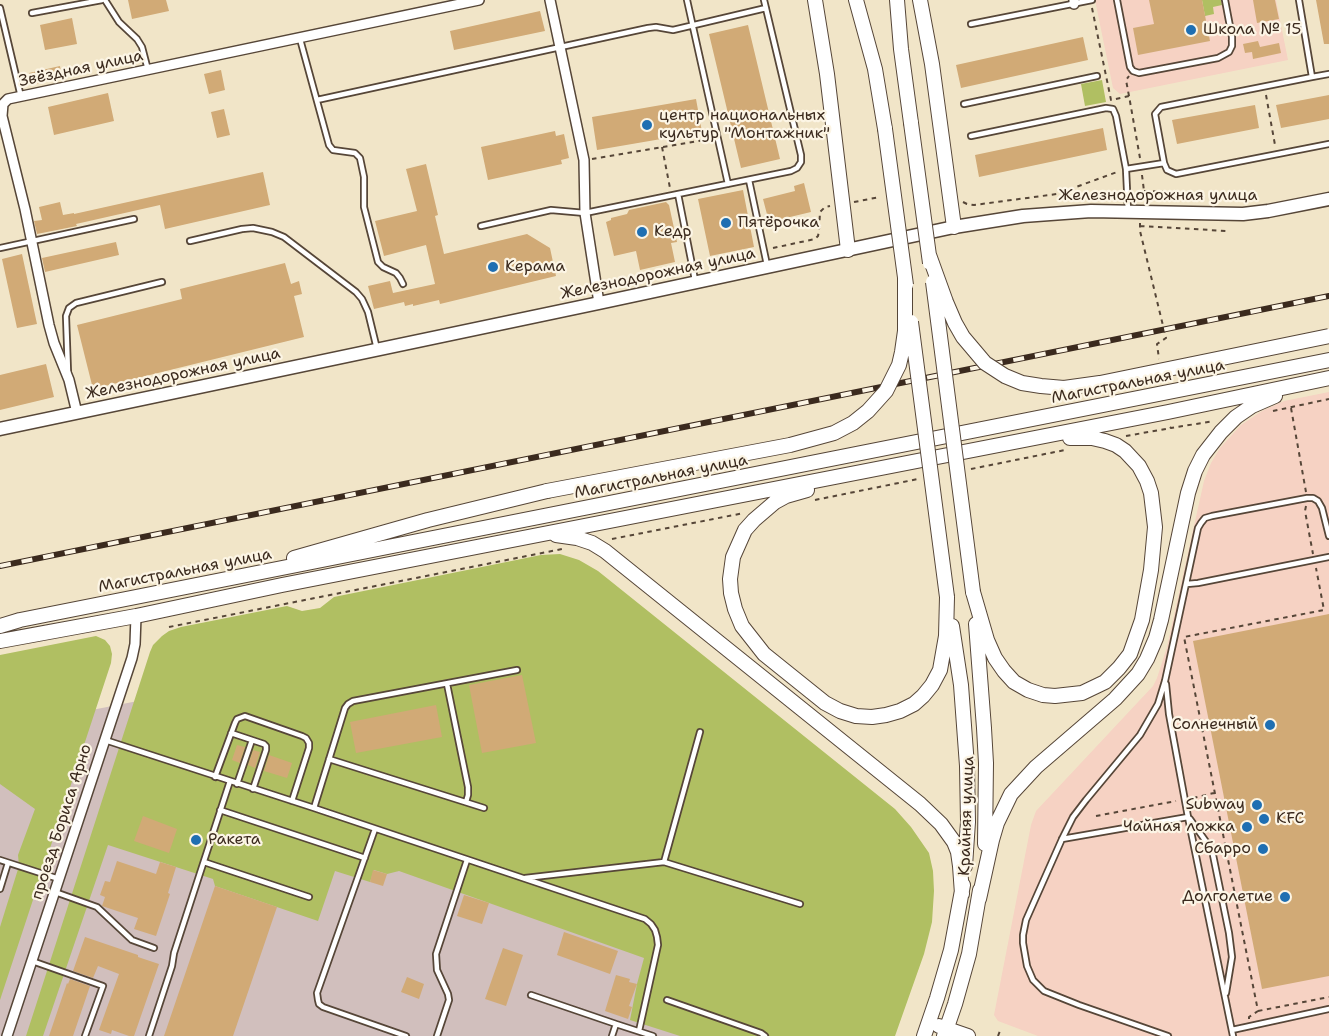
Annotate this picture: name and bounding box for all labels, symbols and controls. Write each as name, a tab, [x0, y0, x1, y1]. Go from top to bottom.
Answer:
place label: Школа № 15	[1203, 20, 1301, 40]
marker: Школа № 15	[1184, 23, 1198, 37]
street label: Звёздная улица	[17, 46, 145, 92]
place label: центр национальных культур "Монтажник"	[659, 106, 830, 144]
marker: центр национальных культур "Монтажник"	[640, 118, 654, 132]
street label: Железнодорожная улица	[1059, 186, 1257, 206]
place label: Пятёрочка	[738, 213, 819, 233]
marker: Пятёрочка	[719, 216, 733, 230]
place label: Кедр	[654, 222, 691, 242]
marker: Кедр	[635, 225, 649, 239]
street label: Железнодорожная улица	[559, 244, 757, 304]
place label: Керама	[505, 257, 565, 277]
marker: Керама	[486, 260, 500, 274]
street label: Железнодорожная улица	[84, 344, 282, 404]
street label: Магистральная улица	[1050, 356, 1226, 408]
street label: Магистральная улица	[573, 451, 749, 503]
street label: Магистральная улица	[97, 545, 273, 597]
place label: Солнечный	[1172, 715, 1258, 735]
marker: Солнечный	[1263, 718, 1277, 732]
street label: проезд Бориса Арно	[28, 742, 96, 902]
street label: Крайняя улица	[955, 756, 979, 876]
place label: Subway	[1185, 795, 1245, 815]
marker: Subway	[1250, 798, 1264, 812]
place label: KFC	[1276, 809, 1304, 829]
marker: KFC	[1257, 812, 1271, 826]
place label: Чайная ложка	[1123, 817, 1235, 837]
marker: Чайная ложка	[1240, 820, 1254, 834]
place label: Ракета	[208, 830, 261, 850]
marker: Ракета	[189, 833, 203, 847]
place label: Сбарро	[1194, 839, 1251, 859]
marker: Сбарро	[1256, 842, 1270, 856]
place label: Долголетие	[1182, 887, 1273, 907]
marker: Долголетие	[1278, 890, 1292, 904]

